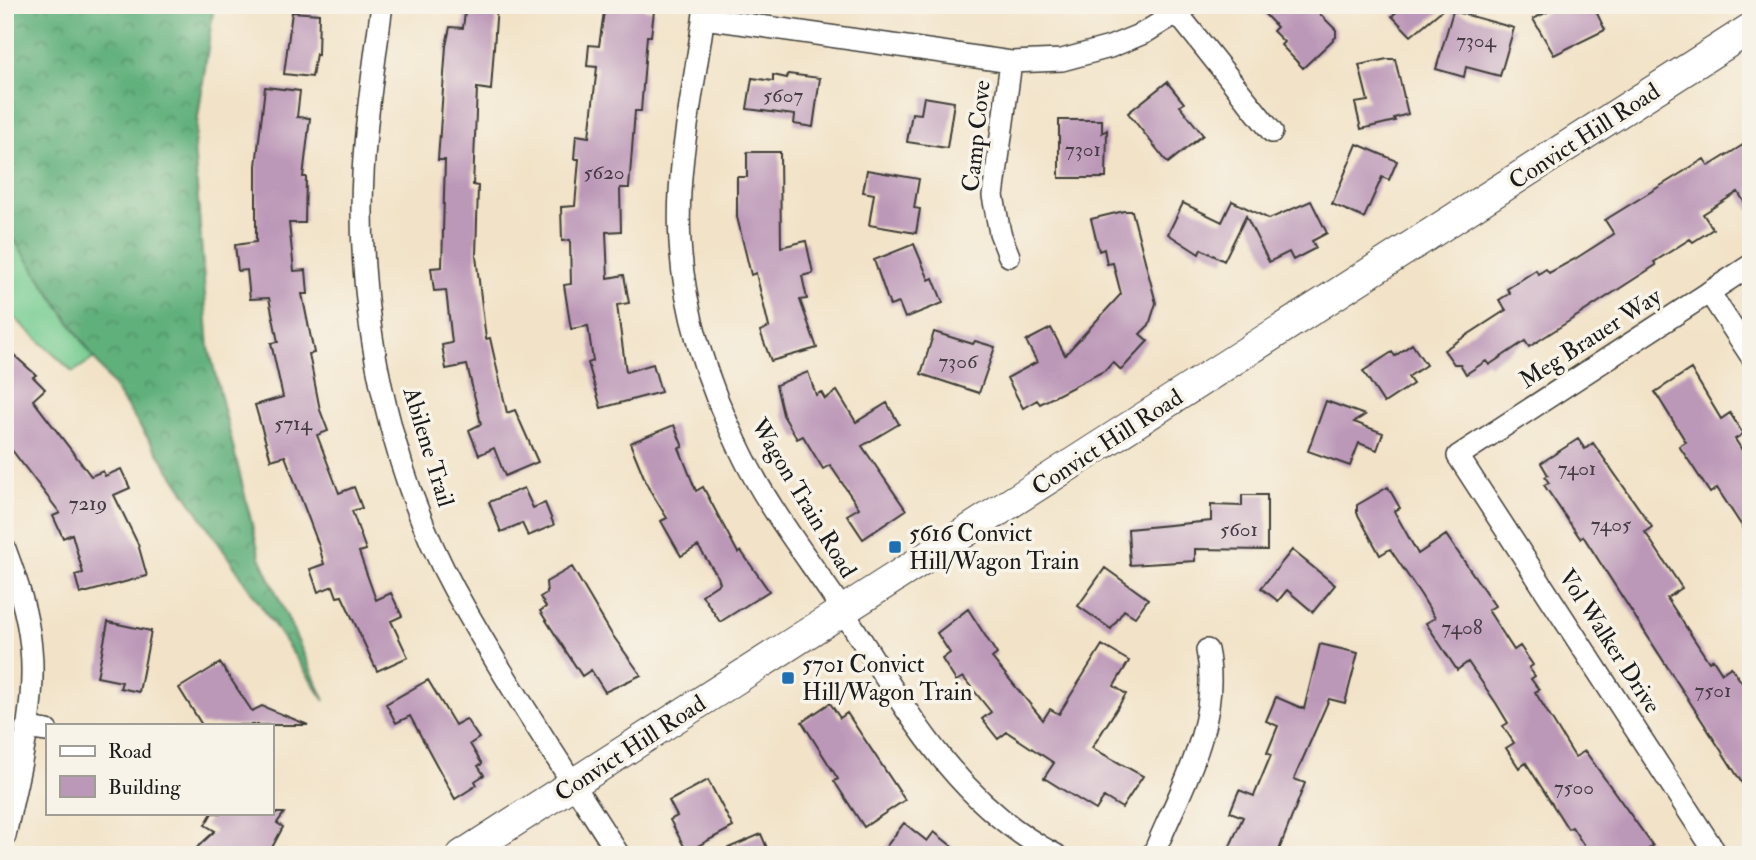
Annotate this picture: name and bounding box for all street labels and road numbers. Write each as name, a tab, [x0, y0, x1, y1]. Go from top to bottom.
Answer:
street label: Convict Hill Road	[1503, 76, 1666, 197]
street label: Camp Cove	[955, 79, 998, 193]
street label: Meg Brauer Way	[1513, 281, 1667, 396]
street label: Convict Hill Road	[1026, 382, 1189, 503]
street label: Abilene Trail	[395, 383, 461, 511]
street label: Wagon Train Road	[743, 412, 864, 584]
street label: Vol Walker Drive	[1551, 563, 1668, 719]
street label: Convict Hill Road	[549, 688, 712, 809]

